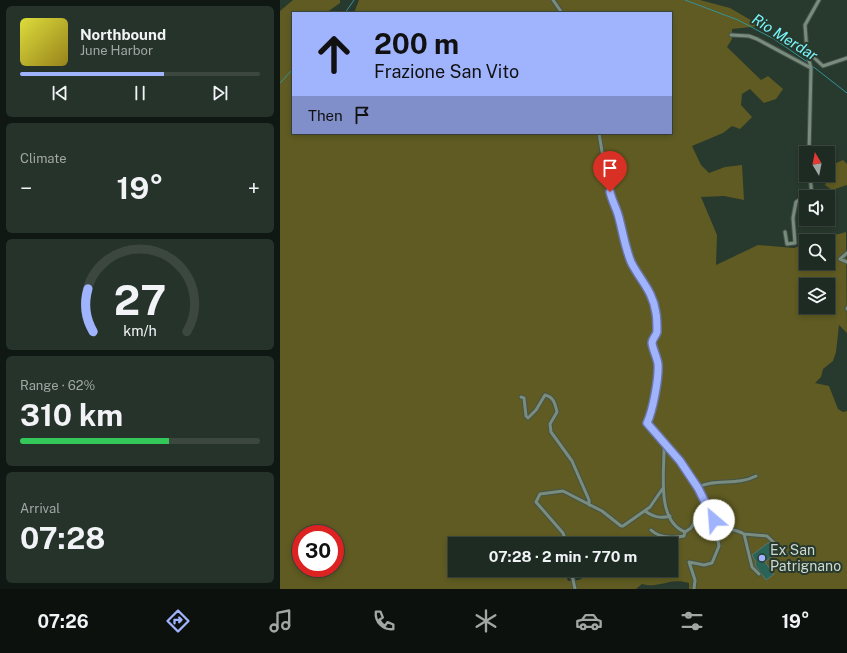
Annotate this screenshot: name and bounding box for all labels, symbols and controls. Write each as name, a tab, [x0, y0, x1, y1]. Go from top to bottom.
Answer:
water label: Rio Merdar	[749, 10, 821, 64]
text: Northbound	[80, 26, 166, 43]
text: 200 m	[374, 27, 459, 60]
icon: ahead	[308, 28, 360, 80]
text: June Harbor	[80, 43, 153, 58]
text: Frazione San Vito	[374, 61, 519, 82]
icon: previous	[49, 82, 71, 104]
icon: pause	[129, 82, 151, 104]
icon: next	[209, 82, 231, 104]
icon: arrive	[351, 104, 373, 126]
text: Then	[308, 107, 343, 124]
north arrow	[799, 146, 835, 182]
map controls	[799, 146, 835, 314]
text: Climate	[20, 151, 67, 166]
pin	[593, 151, 627, 192]
icon: arrive	[599, 157, 621, 179]
text: 19°	[117, 170, 163, 206]
text: −	[20, 175, 32, 201]
text: +	[248, 175, 260, 201]
button: sound	[799, 190, 835, 226]
button: search	[799, 234, 835, 270]
text: 27	[114, 275, 166, 324]
button: layers	[799, 278, 835, 314]
text: km/h	[123, 322, 157, 339]
text: Range · 62%	[20, 378, 95, 393]
text: 310 km	[20, 397, 123, 433]
position arrow	[693, 499, 735, 541]
text: Arrival	[20, 501, 60, 516]
text: 07:28	[20, 520, 105, 556]
speed limit sign: 30	[292, 525, 344, 577]
place label: Ex San Patrignano	[770, 542, 841, 574]
text: 07:28 · 2 min · 770 m	[489, 548, 637, 565]
marker: Ex San Patrignano	[757, 553, 767, 563]
icon: directions	[164, 607, 192, 635]
icon: music	[267, 607, 295, 635]
icon: phone	[370, 607, 398, 635]
icon: climate	[472, 607, 500, 635]
icon: car	[575, 607, 603, 635]
icon: filters	[678, 607, 706, 635]
text: 07:26	[37, 611, 89, 632]
text: 19°	[781, 611, 809, 632]

